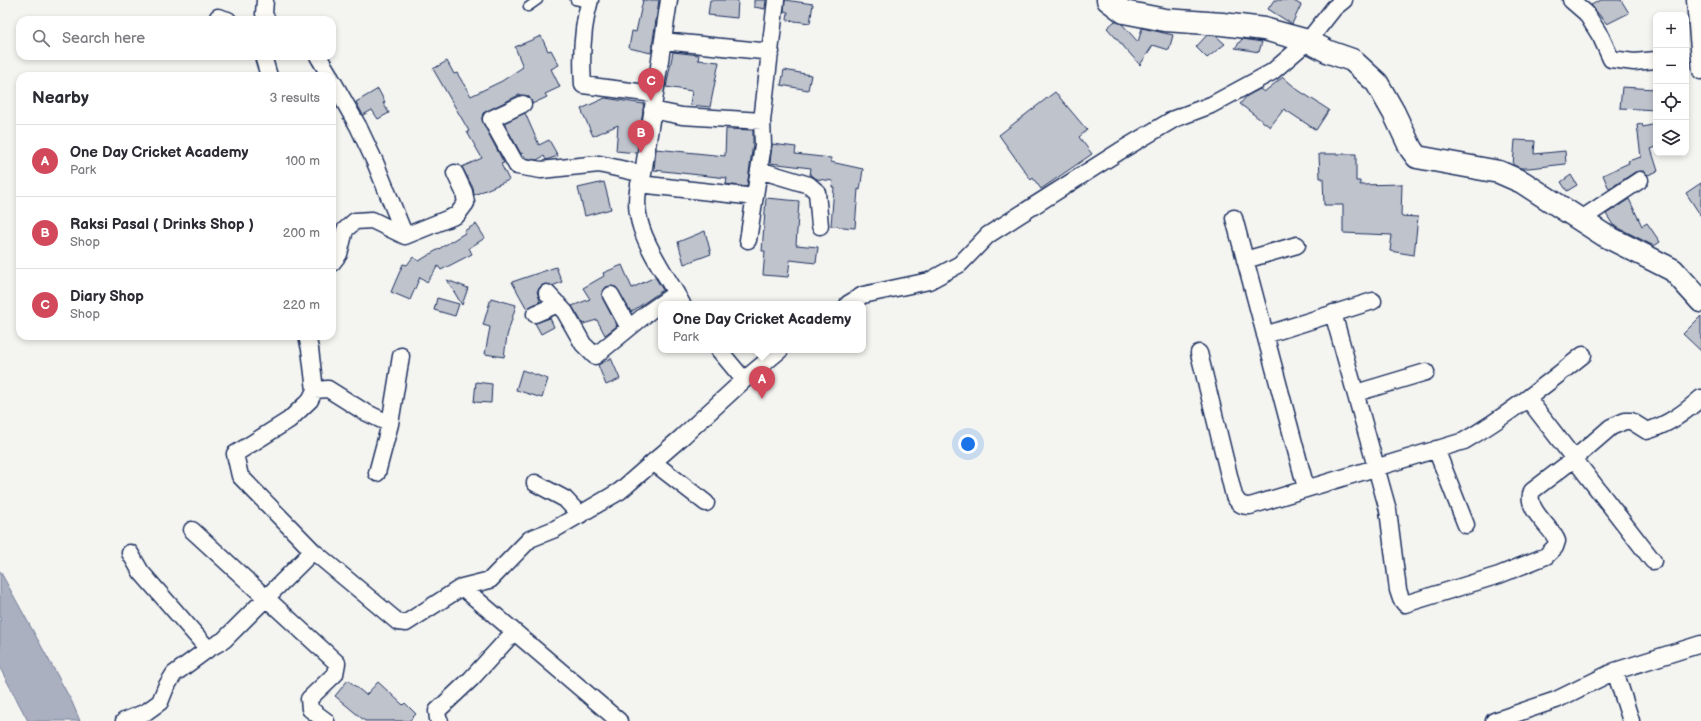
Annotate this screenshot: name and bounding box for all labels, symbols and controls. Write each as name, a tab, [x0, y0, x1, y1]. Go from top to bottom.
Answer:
map controls	[1653, 12, 1689, 156]
button: +	[1653, 12, 1689, 48]
search box	[16, 16, 336, 60]
icon: search	[30, 27, 52, 49]
text: Search here	[62, 29, 145, 48]
button: −	[1653, 48, 1689, 84]
pin: C	[638, 68, 664, 101]
button: locate	[1653, 84, 1689, 120]
text: Nearby	[32, 88, 89, 108]
text: 3 results	[269, 90, 320, 106]
pin: B	[628, 120, 654, 153]
button: layers	[1653, 120, 1689, 156]
text: One Day Cricket Academy	[70, 143, 248, 162]
text: A	[41, 153, 49, 169]
text: 100 m	[285, 153, 320, 169]
text: Park	[70, 162, 96, 178]
text: Raksi Pasal ( Drinks Shop )	[70, 215, 254, 234]
text: B	[40, 225, 50, 241]
text: 200 m	[283, 225, 320, 241]
text: Shop	[70, 234, 100, 250]
text: Diary Shop	[70, 287, 144, 306]
text: C	[40, 297, 50, 313]
text: 220 m	[283, 297, 320, 313]
popup	[658, 301, 866, 353]
text: Shop	[70, 306, 100, 322]
text: One Day Cricket Academy	[673, 310, 851, 329]
text: Park	[673, 329, 699, 345]
pin: A	[749, 366, 775, 399]
your location	[958, 434, 978, 454]

